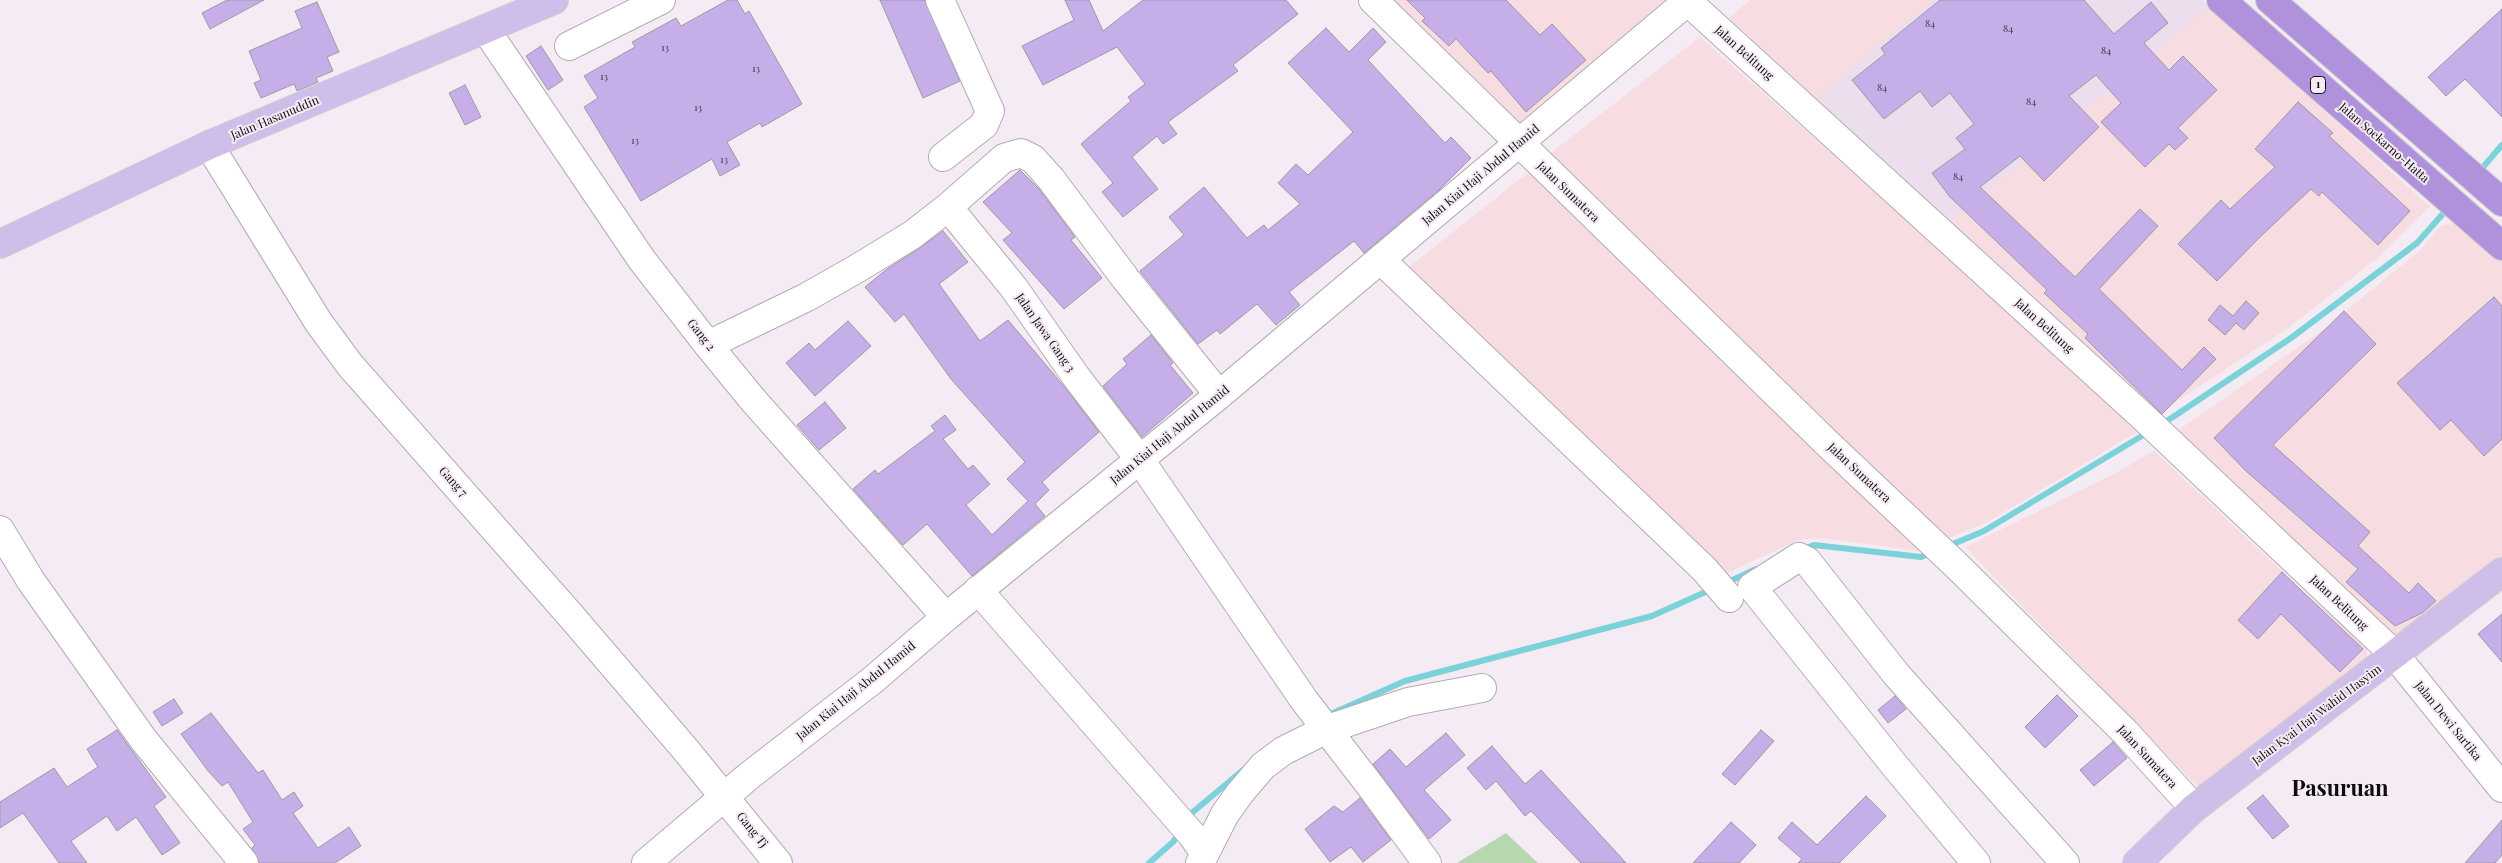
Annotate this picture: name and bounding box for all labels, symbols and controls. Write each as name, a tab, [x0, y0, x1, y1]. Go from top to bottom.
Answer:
house number: 84	[1925, 18, 1935, 30]
street label: Jalan Belitung	[1712, 23, 1776, 83]
house number: 84	[2003, 23, 2013, 35]
house number: 13	[661, 42, 669, 54]
house number: 84	[2101, 45, 2111, 57]
house number: 13	[752, 63, 760, 75]
house number: 13	[600, 71, 608, 83]
road number: 1	[2310, 76, 2326, 94]
house number: 84	[1877, 82, 1887, 94]
street label: Jalan Hasanuddin	[229, 93, 321, 143]
house number: 84	[2026, 96, 2036, 108]
street label: Jalan Soekarno-Hatta	[2336, 100, 2432, 186]
house number: 13	[694, 102, 702, 114]
street label: Jalan Kiai Haji Abdul Hamid	[1419, 122, 1543, 228]
house number: 13	[631, 135, 639, 147]
house number: 13	[720, 154, 728, 166]
street label: Jalan Sumatera	[1534, 159, 1602, 225]
house number: 84	[1953, 171, 1963, 183]
street label: Jalan Jawa Gang 3	[1012, 291, 1078, 375]
street label: Jalan Belitung	[2012, 296, 2076, 356]
street label: Gang 2	[684, 316, 718, 354]
street label: Jalan Kiai Haji Abdul Hamid	[1108, 383, 1232, 487]
street label: Jalan Sumatera	[1825, 440, 1893, 506]
street label: Gang 7	[436, 464, 470, 500]
street label: Jalan Belitung	[2307, 572, 2371, 634]
street label: Jalan Kiai Haji Abdul Hamid	[794, 639, 918, 743]
street label: Jalan Kyai Haji Wahid Hasyim	[2250, 662, 2384, 768]
street label: Jalan Dewi Sartika	[2412, 679, 2484, 763]
street label: Jalan Sumatera	[2114, 723, 2180, 791]
district label: Pasuruan	[2291, 776, 2389, 802]
street label: Gang Tj	[733, 809, 771, 851]

